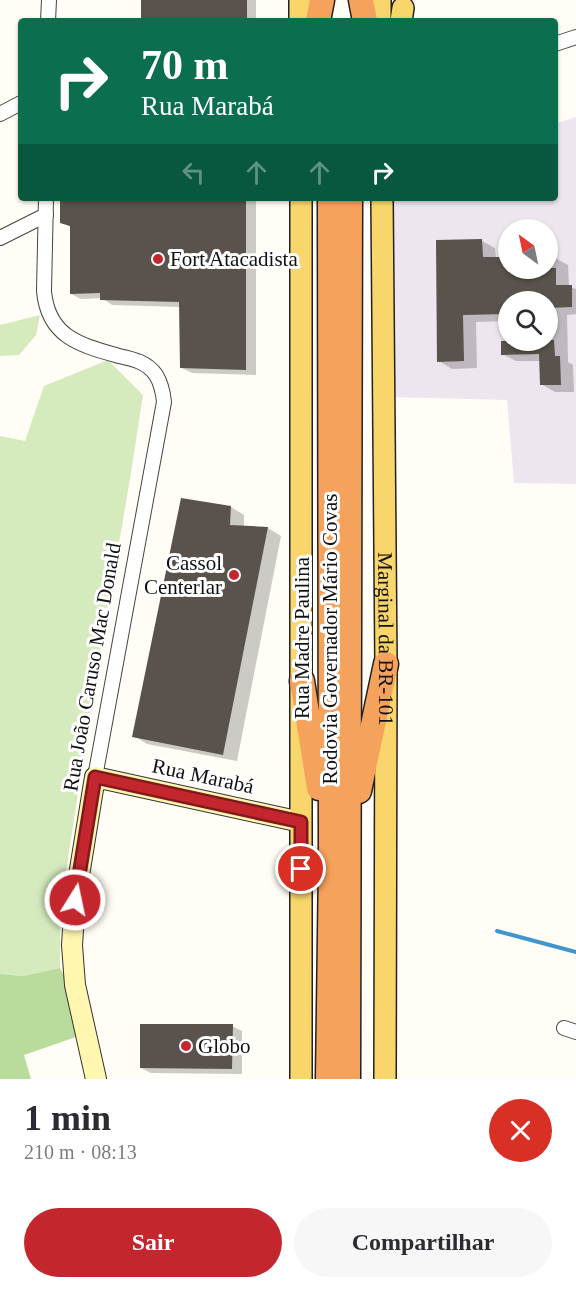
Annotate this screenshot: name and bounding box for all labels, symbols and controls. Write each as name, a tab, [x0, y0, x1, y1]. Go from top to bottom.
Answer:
icon: right	[42, 42, 120, 120]
text: 70 m	[141, 42, 229, 88]
text: Rua Marabá	[141, 91, 274, 121]
icon: left	[177, 156, 210, 189]
icon: ahead	[240, 156, 273, 189]
icon: ahead	[303, 156, 336, 189]
icon: right	[366, 156, 399, 189]
north arrow	[498, 219, 558, 279]
map controls	[498, 219, 558, 351]
place label: Fort Atacadista	[170, 247, 298, 271]
marker: Fort Atacadista	[151, 252, 165, 266]
button: search	[498, 291, 558, 351]
street label: Rodovia Governador Mário Covas	[318, 493, 342, 785]
street label: Rua João Caruso Mac Donald	[58, 540, 126, 793]
place label: Cassol Centerlar	[144, 551, 222, 599]
street label: Marginal da BR-101	[373, 552, 398, 726]
street label: Rua Madre Paulina	[290, 556, 314, 719]
marker: Cassol Centerlar	[227, 568, 241, 582]
street label: Rua Marabá	[150, 754, 257, 799]
pin	[275, 843, 326, 894]
icon: arrive	[284, 852, 317, 885]
position arrow	[43, 868, 107, 932]
place label: Globo	[198, 1034, 251, 1058]
marker: Globo	[179, 1039, 193, 1053]
text: 1 min	[24, 1098, 111, 1138]
button: close	[489, 1099, 552, 1162]
text: 210 m · 08:13	[24, 1141, 137, 1163]
button: Sair	[24, 1208, 282, 1277]
button: Compartilhar	[294, 1208, 552, 1277]

